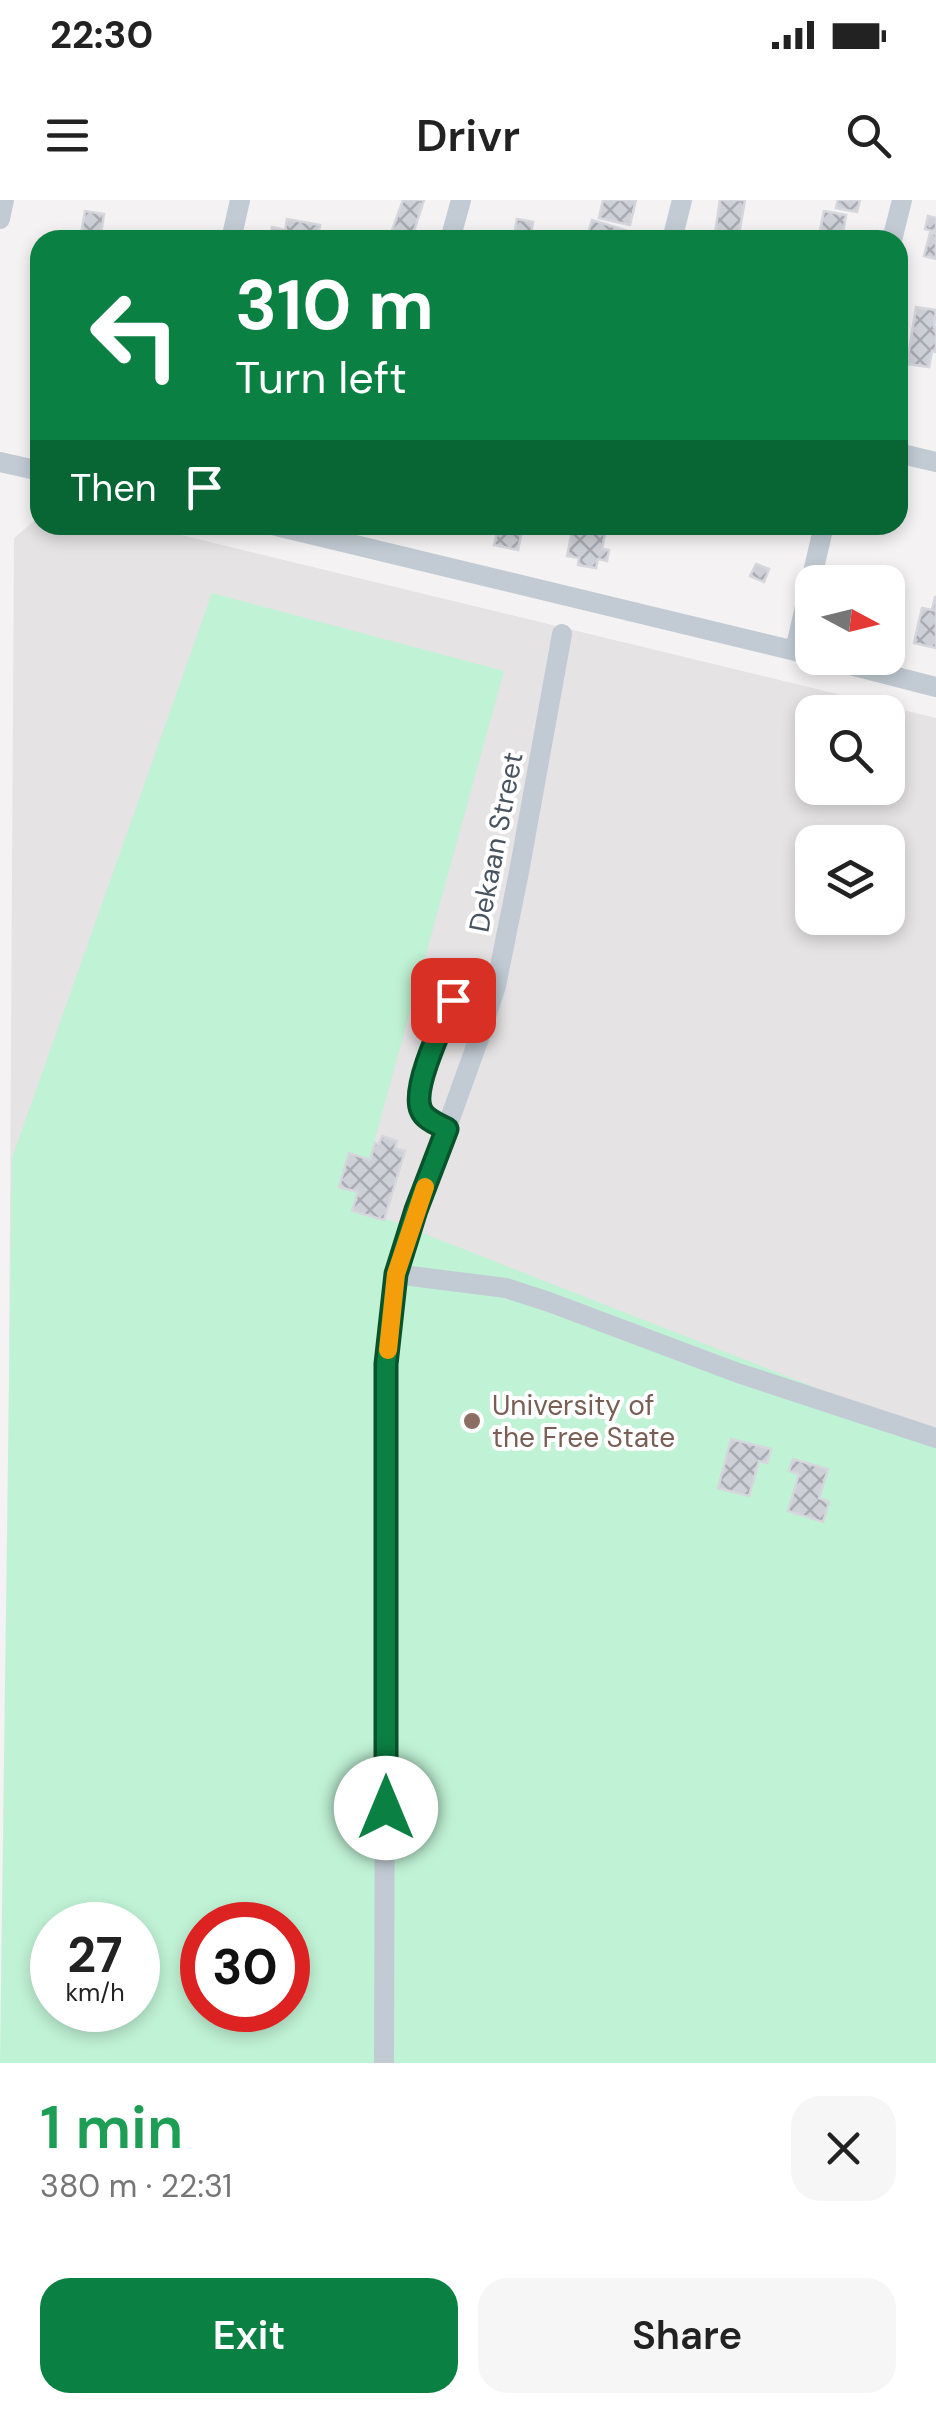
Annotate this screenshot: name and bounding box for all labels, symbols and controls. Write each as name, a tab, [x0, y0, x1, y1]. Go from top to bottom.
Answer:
text: 22:30	[50, 10, 153, 60]
text: Drivr	[416, 106, 520, 165]
icon: menu	[40, 108, 95, 163]
icon: search	[841, 108, 896, 163]
text: 310 m	[235, 260, 434, 351]
icon: left	[70, 270, 200, 400]
text: Turn left	[235, 348, 407, 407]
icon: arrive	[177, 460, 232, 515]
text: Then	[70, 463, 157, 513]
north arrow	[795, 565, 905, 675]
map controls	[795, 565, 905, 935]
button: search	[795, 695, 905, 805]
street label: Dekaan Street	[460, 749, 532, 935]
button: layers	[795, 825, 905, 935]
pin	[411, 958, 496, 1043]
icon: arrive	[426, 973, 481, 1028]
place label: University of the Free State	[492, 1387, 675, 1456]
marker: University of the Free State	[461, 1410, 483, 1432]
position arrow	[334, 1756, 438, 1860]
speed limit sign: 30	[180, 1902, 310, 2032]
text: 27	[67, 1922, 123, 1988]
text: km/h	[65, 1976, 125, 2009]
text: 1 min	[40, 2088, 183, 2167]
button: close	[791, 2096, 896, 2201]
text: 380 m · 22:31	[40, 2165, 232, 2207]
button: Exit	[40, 2278, 458, 2393]
button: Share	[478, 2278, 896, 2393]

